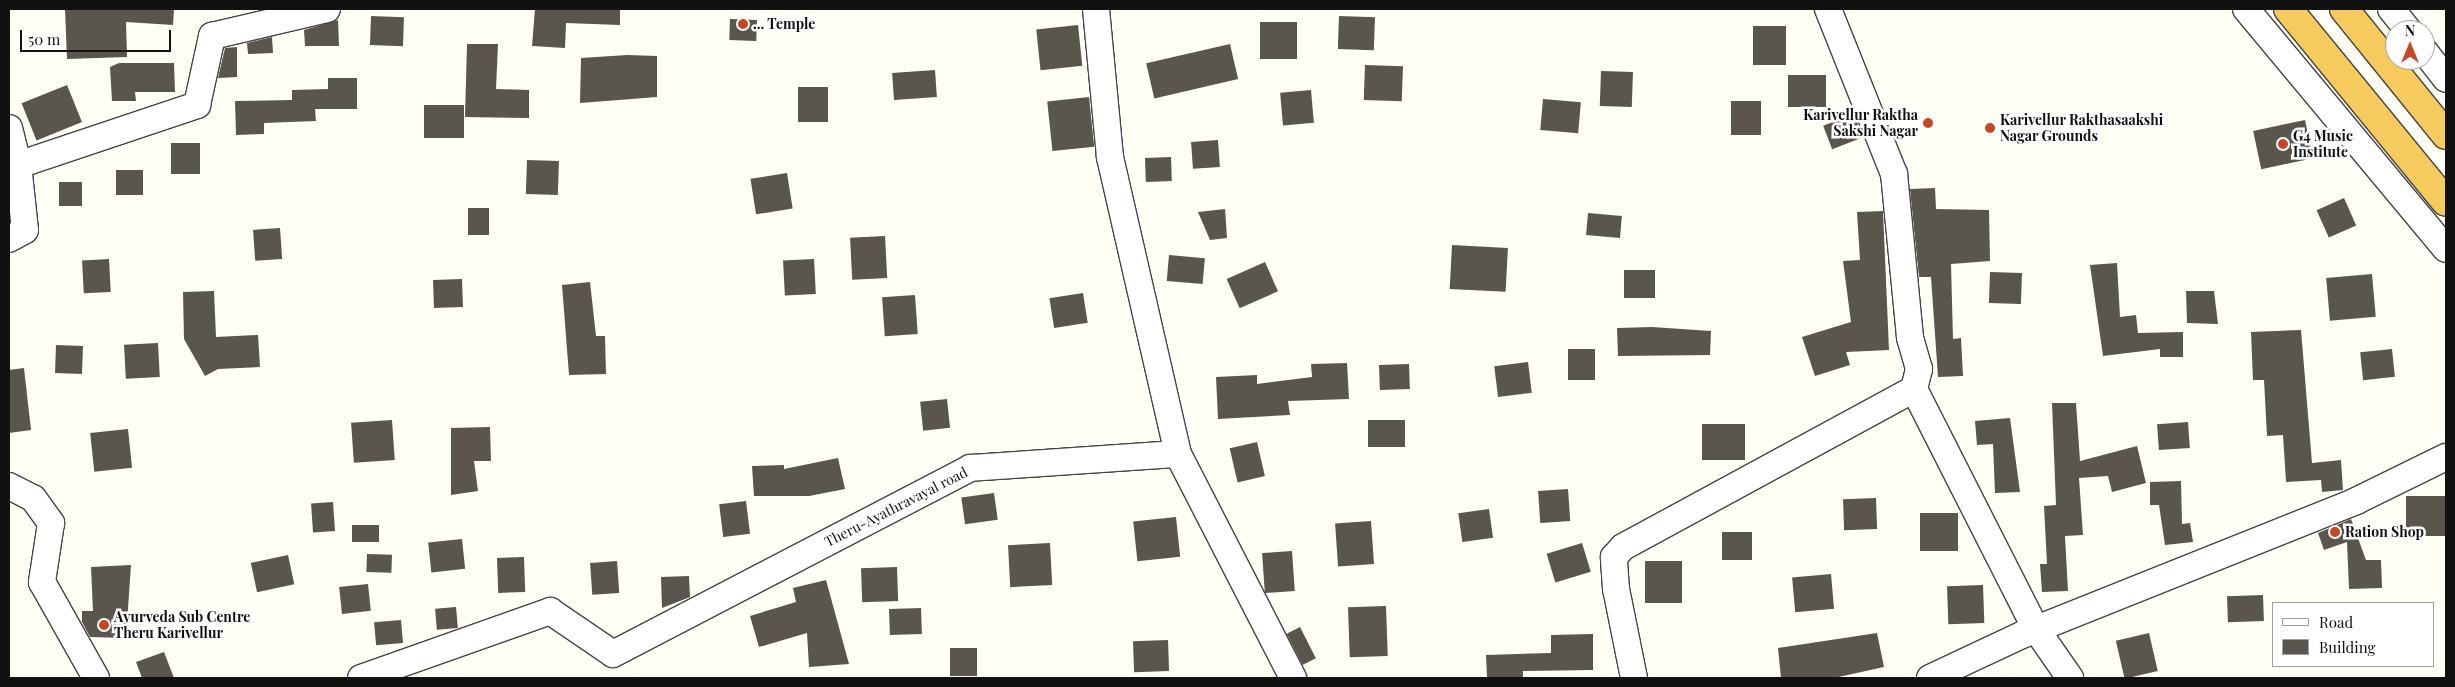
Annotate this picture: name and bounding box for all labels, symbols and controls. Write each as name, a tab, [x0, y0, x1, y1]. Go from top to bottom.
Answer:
place label: ... Temple	[753, 16, 816, 32]
marker: ... Temple	[737, 18, 749, 30]
scale bar	[22, 20, 174, 52]
north arrow	[2385, 20, 2435, 70]
text: N	[2405, 21, 2415, 40]
text: 50 m	[28, 29, 60, 49]
place label: Karivellur Raktha Sakshi Nagar	[1803, 107, 1918, 140]
place label: Karivellur Rakthasaakshi Nagar Grounds	[2000, 112, 2164, 144]
marker: Karivellur Raktha Sakshi Nagar	[1922, 117, 1934, 129]
marker: Karivellur Rakthasaakshi Nagar Grounds	[1984, 122, 1996, 134]
place label: G4 Music Institute	[2293, 128, 2353, 160]
marker: G4 Music Institute	[2277, 138, 2289, 150]
street label: Theru-Ayathravayal road	[822, 464, 970, 550]
place label: Ration Shop	[2345, 524, 2424, 540]
marker: Ration Shop	[2329, 526, 2341, 538]
legend	[2272, 602, 2435, 667]
place label: Ayurveda Sub Centre Theru Karivellur	[114, 609, 250, 642]
text: Road	[2319, 612, 2353, 632]
marker: Ayurveda Sub Centre Theru Karivellur	[98, 619, 110, 631]
text: Building	[2319, 637, 2375, 657]

